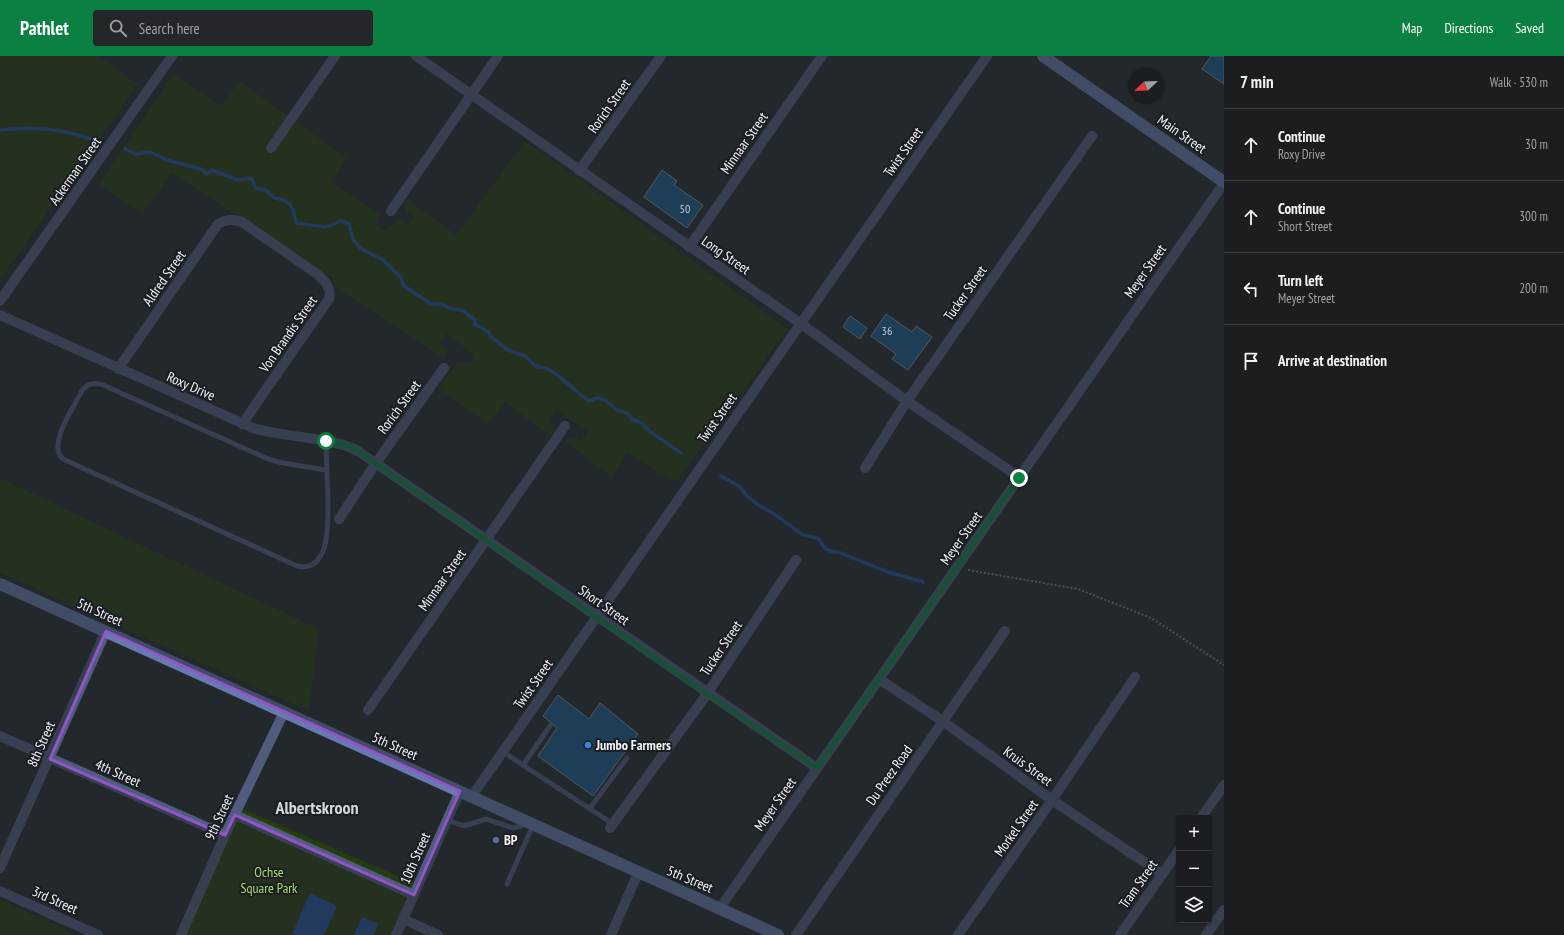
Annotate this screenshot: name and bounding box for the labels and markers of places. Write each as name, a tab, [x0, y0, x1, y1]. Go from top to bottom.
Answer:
place label: Jumbo Farmers	[595, 736, 671, 754]
marker: Jumbo Farmers	[583, 740, 593, 750]
place label: BP	[504, 831, 518, 849]
marker: BP	[491, 835, 501, 845]

